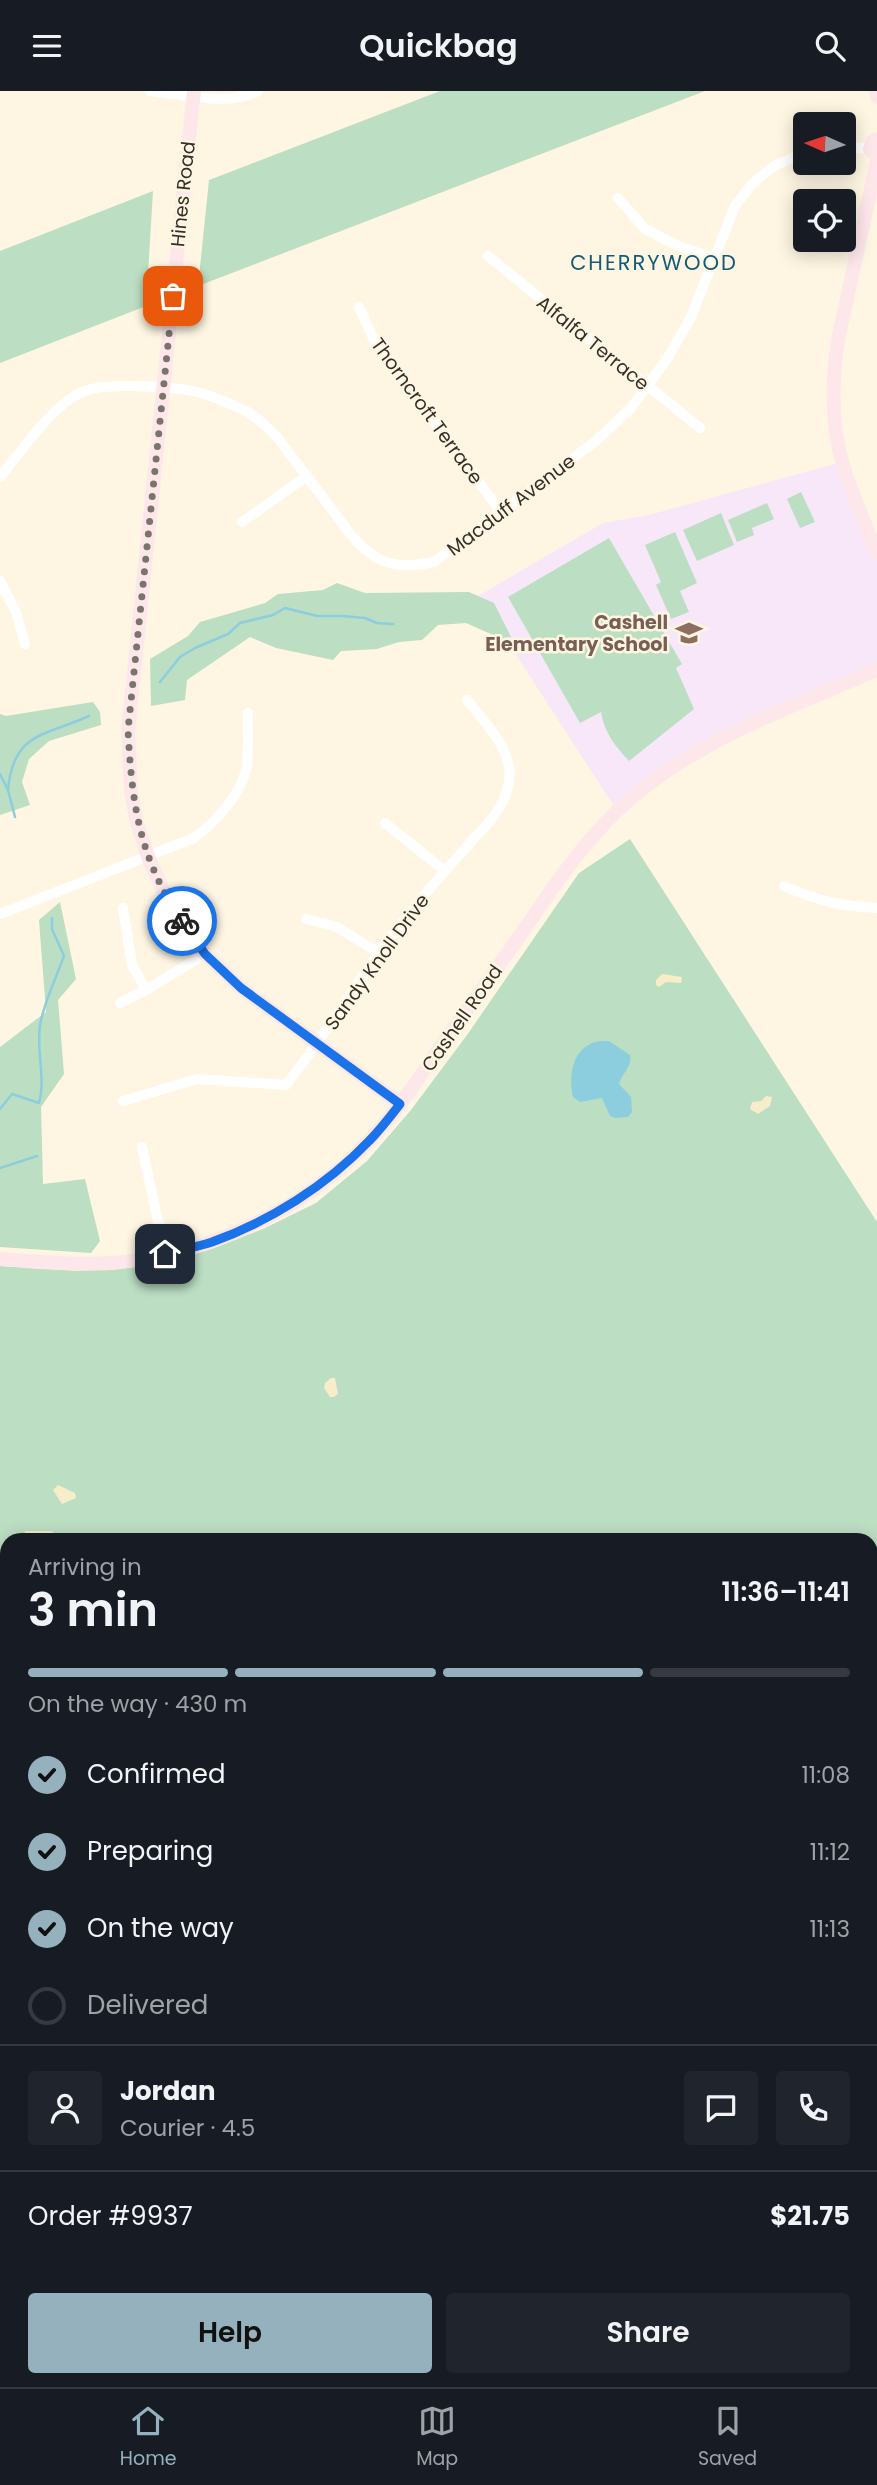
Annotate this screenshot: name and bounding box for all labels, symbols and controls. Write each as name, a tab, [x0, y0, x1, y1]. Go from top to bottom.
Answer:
text: Quickbag	[359, 23, 518, 68]
icon: menu	[28, 27, 66, 65]
icon: search	[811, 27, 849, 65]
north arrow	[793, 112, 856, 175]
map controls	[793, 112, 856, 252]
street label: Hines Road	[164, 140, 202, 248]
button: locate	[793, 189, 856, 252]
district label: CHERRYWOOD	[570, 248, 738, 277]
pin	[143, 266, 203, 326]
icon: bag	[154, 277, 192, 315]
street label: Alfalfa Terrace	[531, 289, 655, 397]
street label: Thorncroft Terrace	[365, 332, 489, 490]
street label: Macduff Avenue	[441, 448, 581, 562]
place label: Cashell Elementary School	[485, 609, 668, 658]
school or university icon: Cashell Elementary School	[674, 618, 704, 648]
courier	[147, 886, 217, 956]
street label: Sandy Knoll Drive	[318, 888, 436, 1036]
icon: bike	[163, 902, 201, 940]
street label: Cashell Road	[415, 959, 509, 1077]
pin	[135, 1224, 195, 1284]
icon: home	[146, 1235, 184, 1273]
text: Arriving in	[28, 1551, 142, 1583]
text: 11:36–11:41	[722, 1574, 850, 1610]
text: 3 min	[28, 1578, 158, 1642]
text: On the way · 430 m	[28, 1688, 247, 1720]
icon: check	[28, 1756, 66, 1794]
text: Confirmed	[87, 1756, 225, 1792]
text: 11:08	[801, 1759, 850, 1791]
icon: check	[28, 1833, 66, 1871]
text: Preparing	[87, 1833, 213, 1869]
text: 11:12	[810, 1836, 850, 1868]
icon: check	[28, 1910, 66, 1948]
text: On the way	[87, 1910, 234, 1946]
text: 11:13	[809, 1913, 850, 1945]
text: Delivered	[87, 1987, 208, 2023]
button: person	[28, 2071, 102, 2145]
button: chat	[684, 2071, 758, 2145]
button: phone	[776, 2071, 850, 2145]
text: Jordan	[120, 2073, 216, 2109]
text: Courier · 4.5	[120, 2112, 255, 2144]
text: Order #9937	[28, 2198, 193, 2234]
text: $21.75	[770, 2198, 850, 2234]
button: Help	[28, 2293, 432, 2373]
button: Share	[446, 2293, 850, 2373]
tab: Home	[120, 2402, 177, 2473]
tab: Map	[416, 2402, 458, 2473]
tab: Saved	[698, 2402, 757, 2473]

